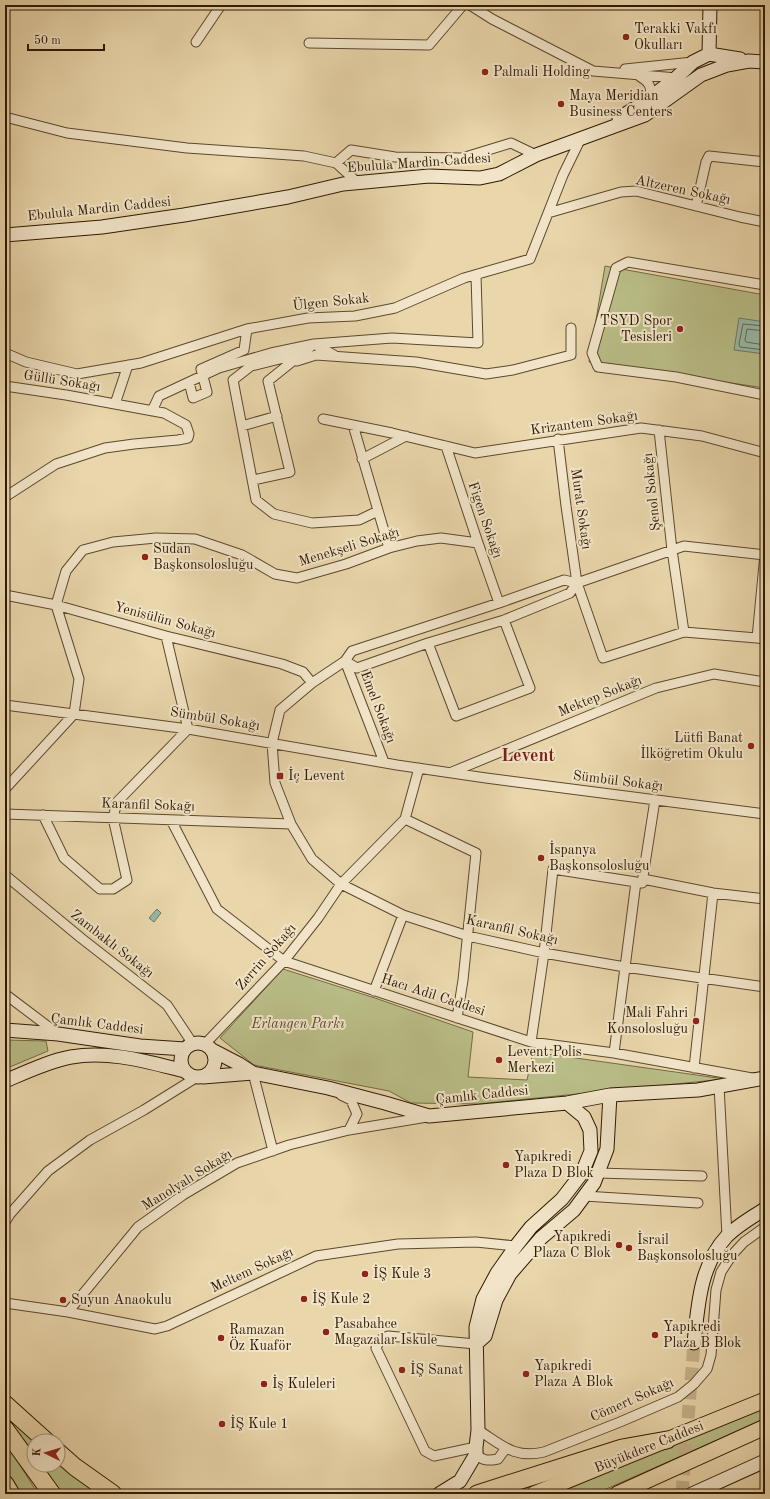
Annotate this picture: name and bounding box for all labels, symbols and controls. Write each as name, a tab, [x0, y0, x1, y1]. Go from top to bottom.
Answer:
place label: Terakki Vakfı Okulları	[634, 22, 717, 52]
scale bar	[28, 26, 104, 52]
marker: Terakki Vakfı Okulları	[621, 32, 631, 42]
text: 50 m	[34, 34, 61, 47]
place label: Palmali Holding	[493, 65, 591, 79]
marker: Palmali Holding	[480, 67, 490, 77]
place label: Maya Meridian Business Centers	[569, 89, 673, 119]
marker: Maya Meridian Business Centers	[556, 99, 566, 109]
street label: Ebulula Mardin Caddesi	[347, 151, 492, 175]
street label: Altzeren Sokağı	[634, 173, 732, 207]
street label: Ebulula Mardin Caddesi	[26, 194, 172, 224]
street label: Ülgen Sokak	[292, 288, 370, 313]
place label: TSYD Spor Tesisleri	[600, 314, 672, 344]
marker: TSYD Spor Tesisleri	[675, 324, 685, 334]
street label: Güllü Sokağı	[23, 368, 102, 394]
street label: Krizantem Sokağı	[529, 409, 639, 437]
street label: Şenol Sokağı	[641, 452, 663, 532]
street label: Murat Sokağı	[568, 468, 594, 551]
street label: Figen Sokağı	[465, 480, 505, 560]
street label: Menekşeli Sokağı	[297, 525, 401, 569]
place label: Sudan Başkonsolosluğu	[153, 542, 254, 572]
marker: Sudan Başkonsolosluğu	[140, 552, 150, 562]
street label: Yenisülün Sokağı	[113, 600, 217, 640]
street label: Emel Sokağı	[358, 669, 398, 745]
street label: Mektep Sokağı	[556, 673, 644, 719]
street label: Sümbül Sokağı	[169, 705, 261, 733]
place label: Lütfi Banat İlköğretim Okulu	[640, 731, 744, 761]
marker: Lütfi Banat İlköğretim Okulu	[746, 741, 756, 751]
district label: Levent	[501, 747, 556, 765]
place label: İç Levent	[288, 766, 345, 783]
street label: Sümbül Sokağı	[572, 769, 664, 794]
marker: İç Levent	[275, 771, 285, 781]
street label: Karanfil Sokağı	[101, 796, 195, 814]
place label: İspanya Başkonsolosluğu	[549, 840, 650, 873]
marker: İspanya Başkonsolosluğu	[536, 853, 546, 863]
street label: Zambaklı Sokağı	[68, 907, 156, 981]
street label: Karanfil Sokağı	[465, 913, 560, 947]
street label: Zerrin Sokağı	[233, 921, 299, 993]
street label: Hacı Adil Caddesi	[379, 972, 487, 1018]
place label: Mali Fahri Konsolosluğu	[607, 1006, 689, 1036]
street label: Çamlık Caddesi	[50, 1011, 144, 1037]
marker: Mali Fahri Konsolosluğu	[691, 1016, 701, 1026]
park label: Erlangen Parkı	[250, 1017, 345, 1032]
place label: Levent Polis Merkezi	[507, 1045, 582, 1075]
marker: Levent Polis Merkezi	[494, 1055, 504, 1065]
street label: Çamlık Caddesi	[435, 1083, 529, 1107]
street label: Manolyalı Sokağı	[139, 1147, 235, 1213]
place label: Yapıkredi Plaza D Blok	[514, 1150, 594, 1180]
marker: Yapıkredi Plaza D Blok	[501, 1160, 511, 1170]
place label: Yapıkredi Plaza C Blok	[533, 1230, 611, 1260]
place label: İsrail Başkonsolosluğu	[637, 1230, 738, 1263]
marker: Yapıkredi Plaza C Blok	[614, 1240, 624, 1250]
marker: İsrail Başkonsolosluğu	[624, 1243, 634, 1253]
street label: Meltem Sokağı	[208, 1245, 296, 1295]
place label: İŞ Kule 3	[373, 1264, 431, 1281]
marker: İŞ Kule 3	[360, 1269, 370, 1279]
place label: İŞ Kule 2	[312, 1289, 370, 1306]
place label: Suyun Anaokulu	[71, 1293, 172, 1307]
marker: İŞ Kule 2	[299, 1294, 309, 1304]
marker: Suyun Anaokulu	[58, 1295, 68, 1305]
place label: Pasabahce Magazalar Iskule	[334, 1317, 437, 1347]
place label: Yapıkredi Plaza B Blok	[663, 1320, 741, 1350]
place label: Ramazan Öz Kuaför	[229, 1323, 291, 1353]
marker: Pasabahce Magazalar Iskule	[321, 1327, 331, 1337]
marker: Yapıkredi Plaza B Blok	[650, 1330, 660, 1340]
marker: Ramazan Öz Kuaför	[216, 1333, 226, 1343]
place label: Yapıkredi Plaza A Blok	[534, 1359, 614, 1389]
place label: İŞ Sanat	[410, 1360, 463, 1377]
marker: İŞ Sanat	[397, 1365, 407, 1375]
marker: Yapıkredi Plaza A Blok	[521, 1369, 531, 1379]
place label: İş Kuleleri	[272, 1374, 336, 1391]
street label: Cömert Sokağı	[588, 1375, 676, 1425]
marker: İş Kuleleri	[259, 1379, 269, 1389]
place label: İŞ Kule 1	[230, 1414, 288, 1431]
marker: İŞ Kule 1	[217, 1419, 227, 1429]
street label: Büyükdere Caddesi	[592, 1419, 706, 1475]
north arrow	[26, 1433, 66, 1473]
text: K	[32, 1447, 43, 1457]

